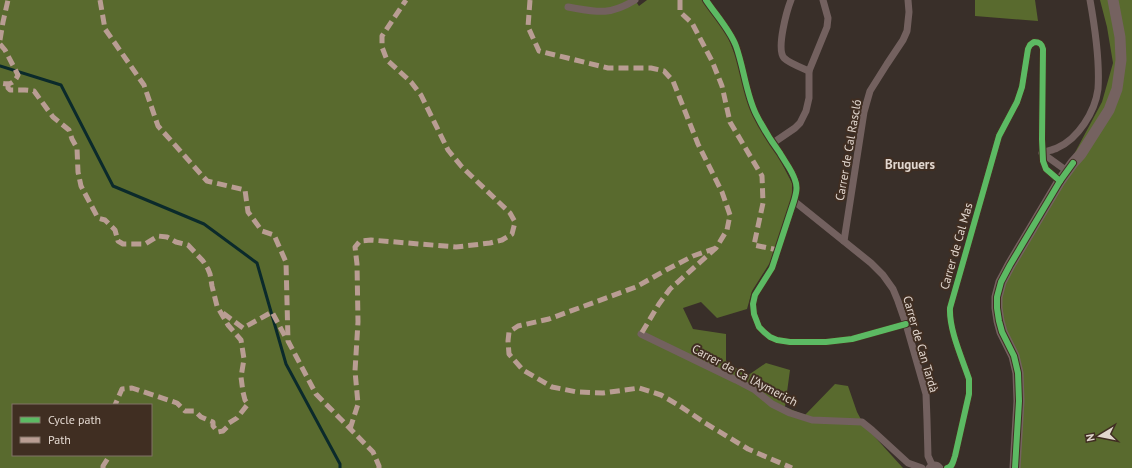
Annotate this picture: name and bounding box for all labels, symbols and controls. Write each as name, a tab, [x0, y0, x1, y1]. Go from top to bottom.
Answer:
street label: Carrer de Cal Rascló	[832, 98, 864, 202]
district label: Bruguers	[885, 156, 935, 173]
street label: Carrer de Cal Mas	[936, 201, 976, 291]
street label: Carrer de Can Tardà	[900, 294, 942, 394]
street label: Carrer de Ca l'Aymerich	[690, 341, 800, 409]
legend	[12, 404, 152, 456]
text: Cycle path	[48, 412, 101, 427]
north arrow	[1080, 416, 1120, 456]
text: Path	[48, 432, 71, 447]
text: N	[1083, 433, 1098, 443]

